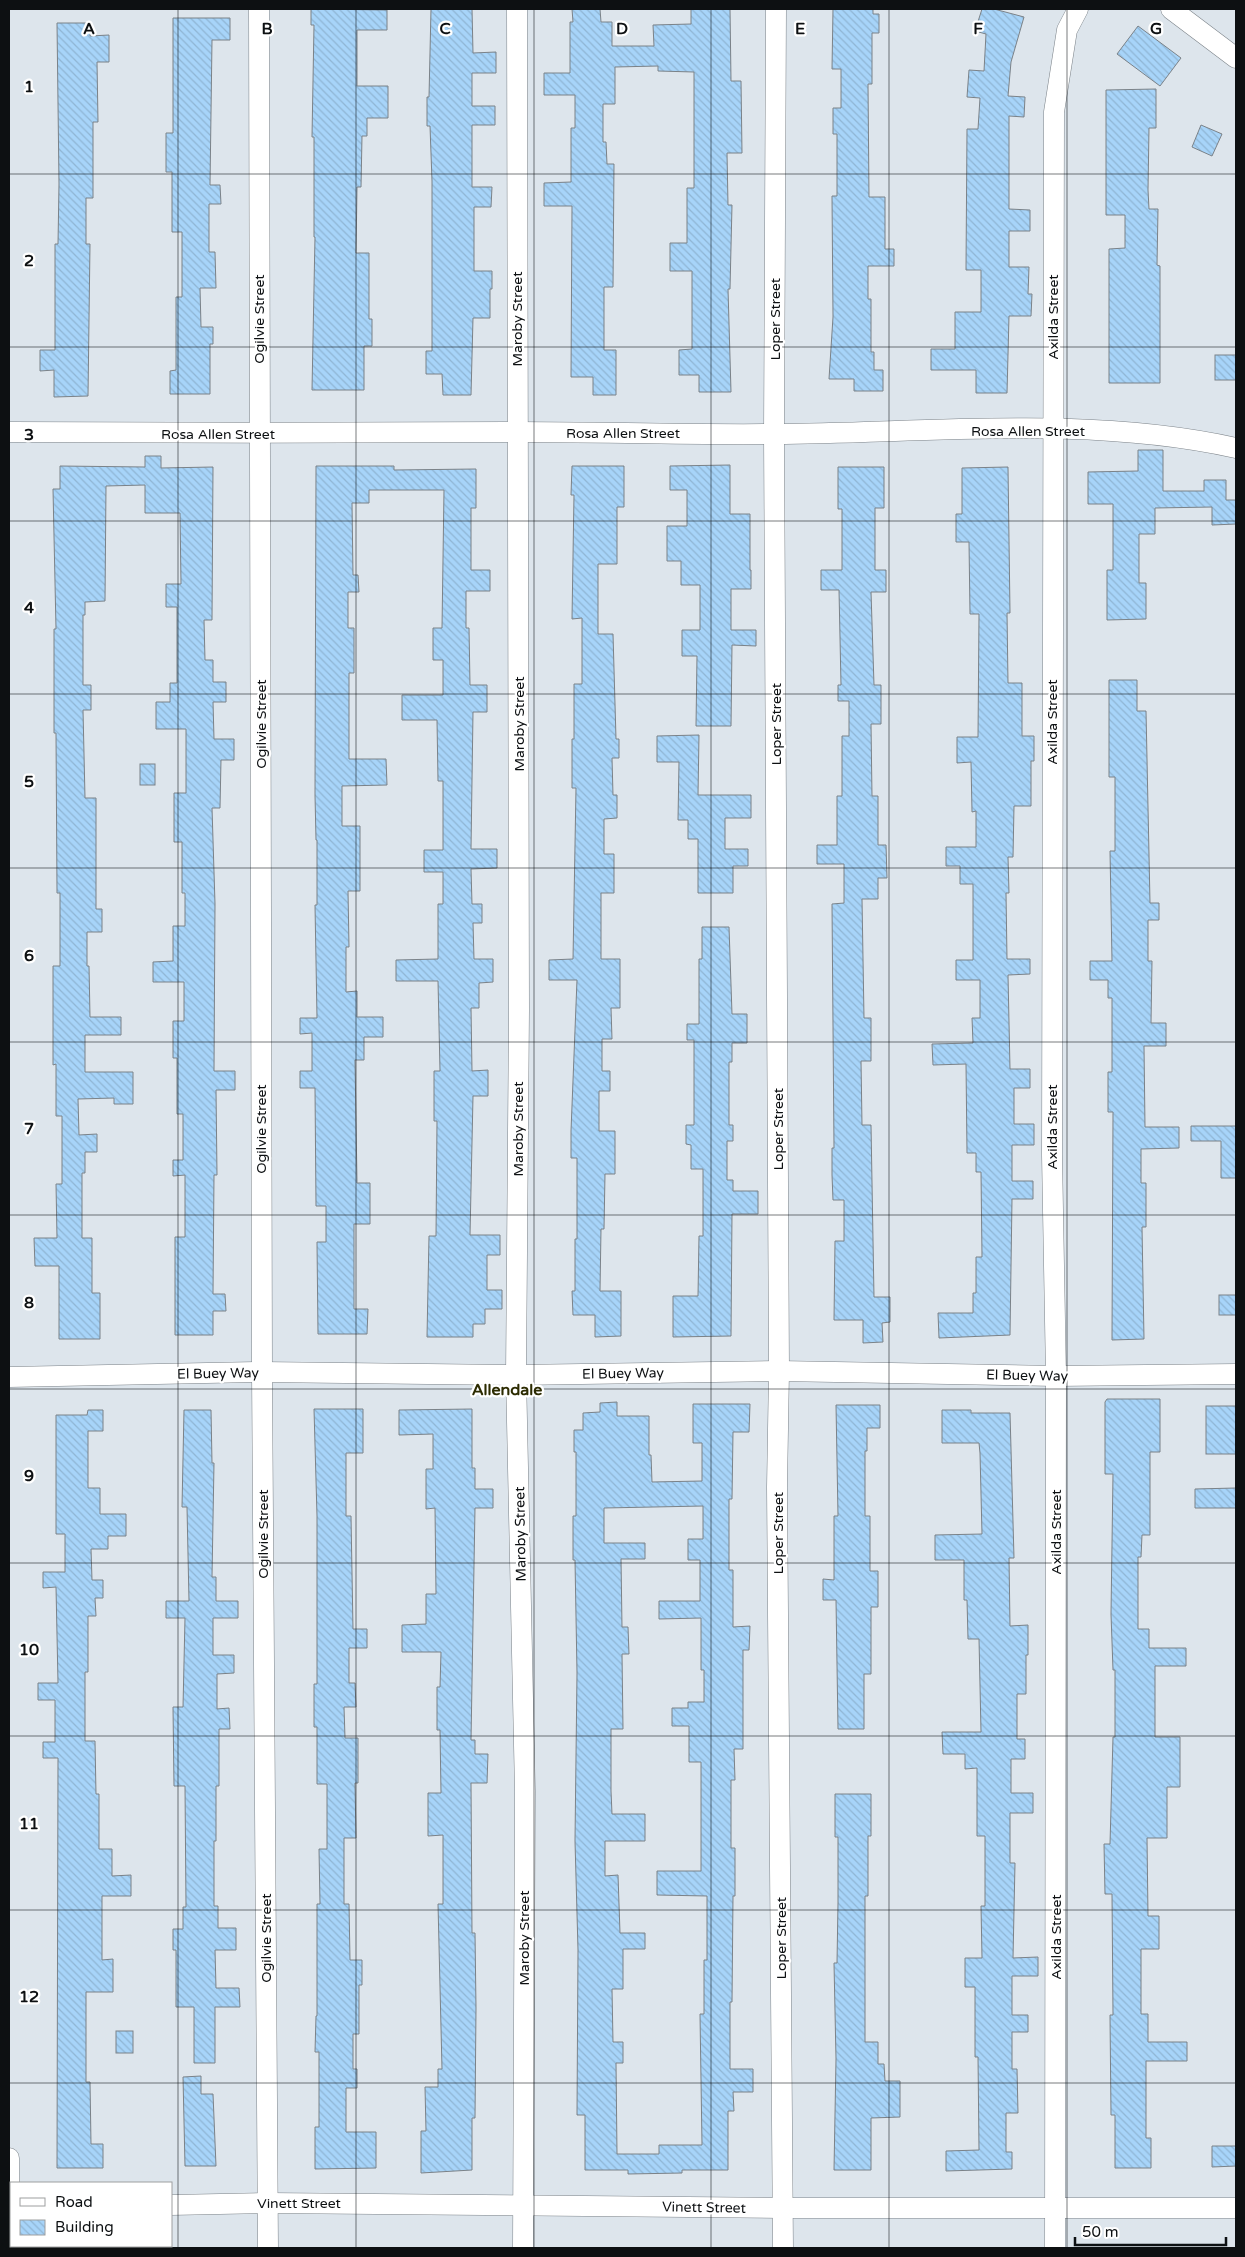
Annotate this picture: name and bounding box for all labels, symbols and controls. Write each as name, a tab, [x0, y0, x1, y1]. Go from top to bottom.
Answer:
text: A	[83, 19, 95, 39]
text: B	[261, 19, 273, 39]
text: C	[439, 19, 451, 39]
text: D	[616, 19, 628, 39]
text: E	[795, 19, 805, 39]
text: F	[973, 19, 983, 39]
text: G	[1150, 19, 1162, 39]
text: 1	[24, 77, 34, 97]
text: 2	[24, 251, 34, 271]
street label: Maroby Street	[509, 271, 526, 366]
street label: Ogilvie Street	[251, 274, 268, 364]
street label: Axilda Street	[1045, 274, 1062, 360]
street label: Loper Street	[767, 277, 784, 360]
street label: Rosa Allen Street	[971, 423, 1086, 440]
text: 3	[24, 425, 34, 445]
street label: Rosa Allen Street	[566, 425, 681, 442]
street label: Rosa Allen Street	[161, 426, 276, 443]
text: 4	[24, 598, 34, 618]
street label: Maroby Street	[511, 676, 528, 771]
street label: Ogilvie Street	[253, 679, 270, 769]
street label: Axilda Street	[1044, 679, 1061, 765]
street label: Loper Street	[768, 682, 785, 765]
text: 5	[24, 772, 34, 792]
text: 6	[24, 946, 34, 966]
street label: Maroby Street	[510, 1081, 527, 1176]
street label: Ogilvie Street	[253, 1084, 270, 1174]
street label: Axilda Street	[1044, 1084, 1061, 1170]
street label: Loper Street	[770, 1087, 787, 1170]
text: 7	[24, 1119, 34, 1139]
text: 8	[24, 1293, 34, 1313]
street label: El Buey Way	[177, 1364, 260, 1383]
street label: El Buey Way	[582, 1364, 665, 1383]
street label: El Buey Way	[986, 1366, 1069, 1385]
district label: Allendale	[472, 1380, 542, 1400]
text: 9	[24, 1466, 34, 1486]
street label: Maroby Street	[511, 1486, 530, 1582]
street label: Ogilvie Street	[255, 1489, 272, 1579]
street label: Axilda Street	[1048, 1489, 1065, 1575]
street label: Loper Street	[770, 1491, 787, 1574]
text: 10	[19, 1640, 39, 1660]
text: 11	[19, 1814, 39, 1834]
street label: Maroby Street	[516, 1890, 533, 1985]
street label: Ogilvie Street	[258, 1893, 275, 1983]
street label: Axilda Street	[1048, 1894, 1065, 1980]
street label: Loper Street	[773, 1896, 790, 1979]
text: 12	[19, 1987, 39, 2007]
legend	[10, 2182, 172, 2247]
text: Road	[55, 2193, 93, 2211]
street label: Vinett Street	[257, 2195, 342, 2212]
street label: Vinett Street	[662, 2198, 747, 2217]
scale bar	[1075, 2214, 1226, 2246]
text: Building	[55, 2218, 114, 2236]
text: 50 m	[1082, 2223, 1119, 2241]

